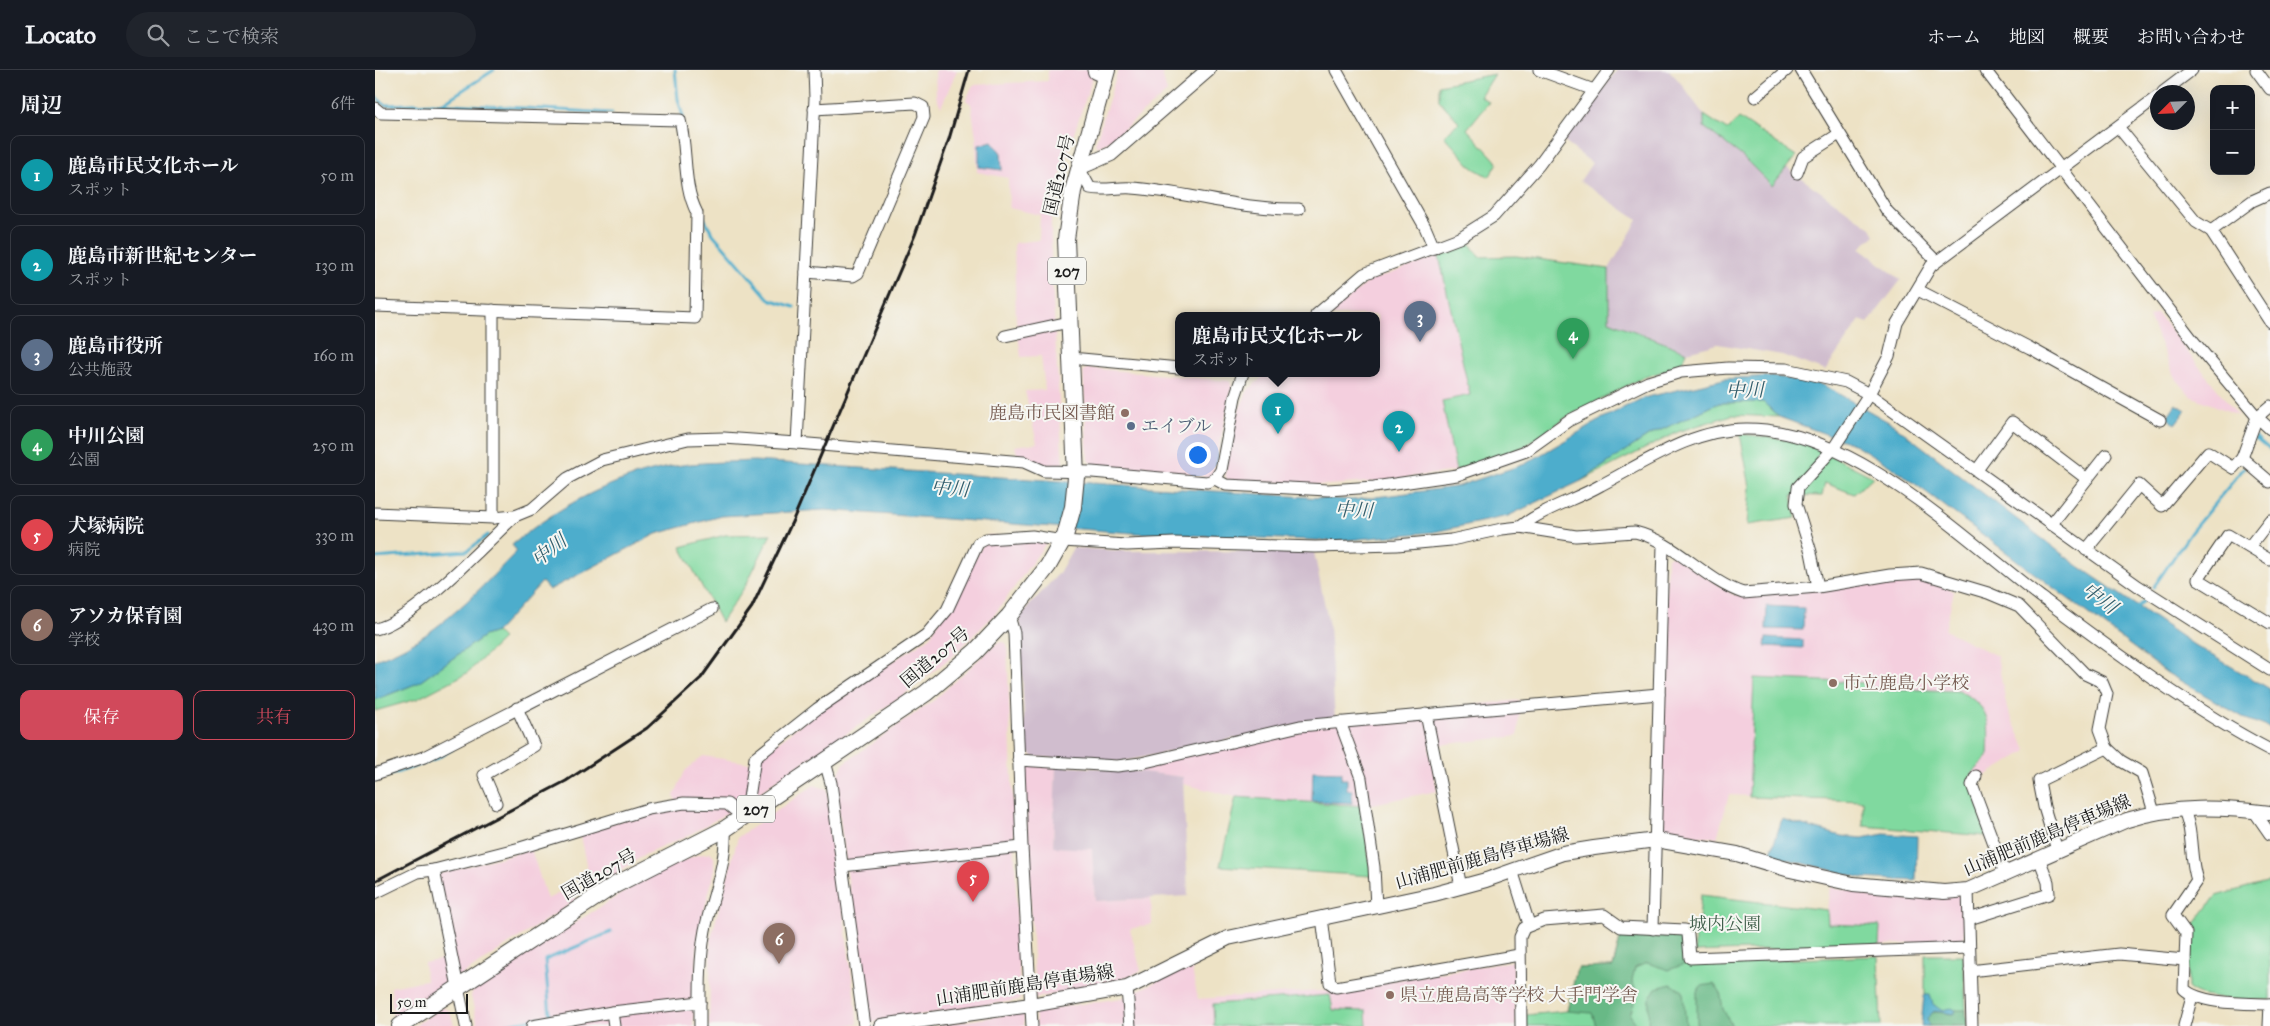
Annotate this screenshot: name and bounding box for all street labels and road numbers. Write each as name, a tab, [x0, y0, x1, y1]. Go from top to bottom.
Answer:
street label: 国道207号	[1039, 132, 1079, 218]
road number: 207	[1048, 258, 1086, 285]
street label: 国道207号	[896, 622, 974, 692]
street label: 山浦肥前鹿島停車場線	[1960, 790, 2134, 880]
road number: 207	[737, 796, 775, 822]
street label: 山浦肥前鹿島停車場線	[1392, 823, 1572, 893]
street label: 国道207号	[558, 844, 640, 904]
street label: 山浦肥前鹿島停車場線	[934, 960, 1116, 1010]

